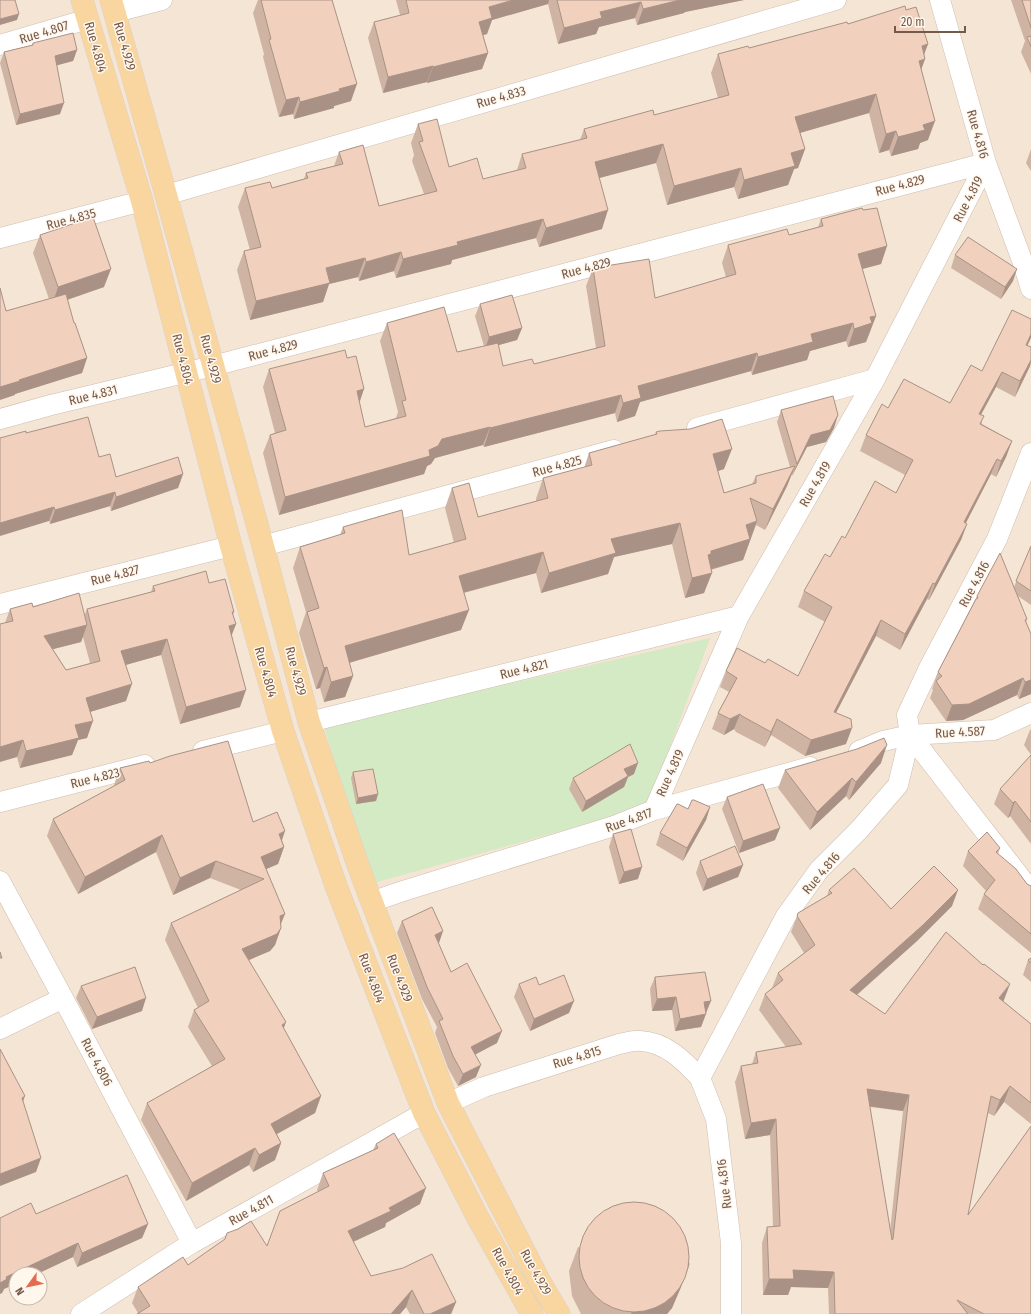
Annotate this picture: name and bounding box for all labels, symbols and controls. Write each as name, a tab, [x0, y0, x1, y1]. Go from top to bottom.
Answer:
scale bar	[895, 8, 965, 34]
text: 20 m	[901, 15, 925, 29]
street label: Rue 4.807	[18, 17, 70, 47]
street label: Rue 4.804	[82, 20, 110, 74]
street label: Rue 4.929	[111, 20, 139, 72]
street label: Rue 4.833	[475, 83, 528, 111]
street label: Rue 4.816	[964, 108, 992, 160]
street label: Rue 4.829	[874, 171, 926, 199]
street label: Rue 4.819	[950, 173, 986, 225]
street label: Rue 4.835	[45, 205, 97, 233]
street label: Rue 4.829	[560, 254, 612, 282]
street label: Rue 4.804	[169, 332, 197, 386]
street label: Rue 4.929	[197, 333, 225, 385]
street label: Rue 4.829	[247, 336, 299, 364]
street label: Rue 4.831	[67, 382, 119, 408]
street label: Rue 4.825	[531, 452, 583, 480]
street label: Rue 4.819	[796, 459, 834, 509]
street label: Rue 4.816	[956, 558, 992, 610]
street label: Rue 4.827	[89, 562, 141, 588]
street label: Rue 4.804	[252, 645, 280, 699]
street label: Rue 4.929	[282, 645, 310, 697]
street label: Rue 4.821	[498, 656, 550, 682]
street label: Rue 4.587	[935, 723, 985, 741]
street label: Rue 4.819	[653, 747, 687, 799]
street label: Rue 4.823	[69, 765, 121, 791]
street label: Rue 4.817	[603, 805, 655, 835]
street label: Rue 4.816	[799, 849, 843, 897]
street label: Rue 4.804	[356, 951, 388, 1005]
street label: Rue 4.929	[384, 952, 416, 1004]
street label: Rue 4.806	[78, 1035, 116, 1089]
street label: Rue 4.815	[551, 1043, 603, 1071]
street label: Rue 4.816	[714, 1158, 734, 1210]
street label: Rue 4.811	[226, 1192, 276, 1228]
street label: Rue 4.804	[489, 1245, 527, 1297]
street label: Rue 4.929	[517, 1246, 555, 1298]
north arrow	[8, 1266, 48, 1306]
text: N	[13, 1285, 27, 1297]

